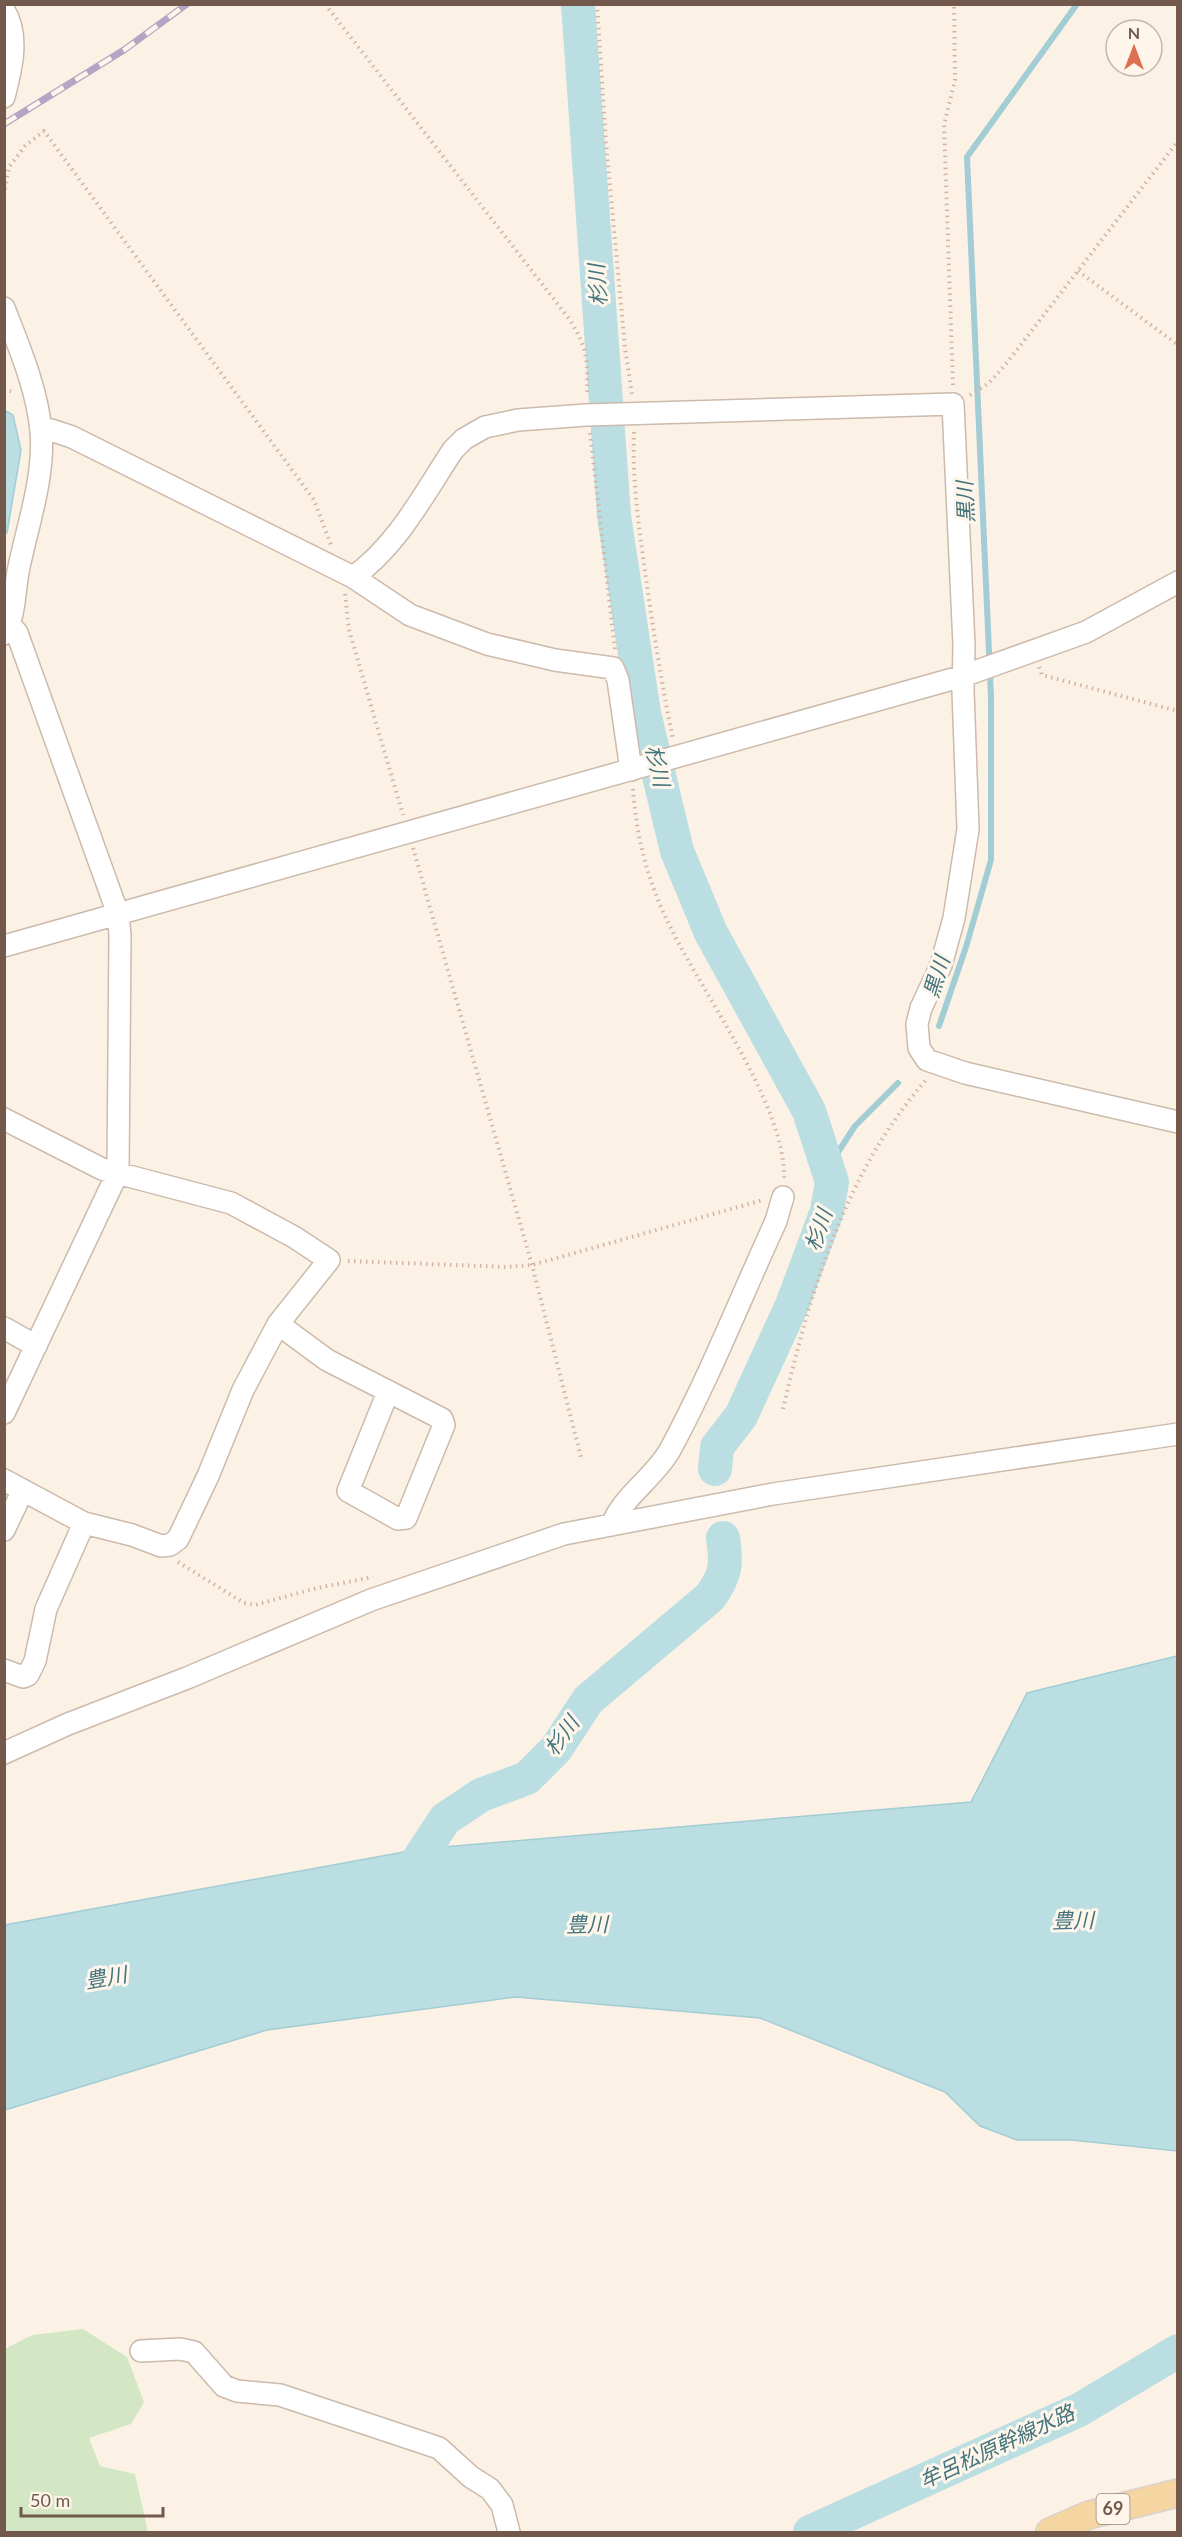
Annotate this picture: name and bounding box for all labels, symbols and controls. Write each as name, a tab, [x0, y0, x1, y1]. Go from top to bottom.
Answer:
north arrow	[1104, 18, 1164, 78]
text: N	[1128, 23, 1140, 42]
water label: 杉川	[582, 261, 610, 307]
water label: 黒川	[951, 478, 978, 524]
water label: 杉川	[642, 742, 676, 791]
water label: 黒川	[917, 951, 954, 1000]
water label: 杉川	[799, 1204, 837, 1253]
water label: 杉川	[538, 1709, 584, 1759]
water label: 豊川	[1052, 1907, 1096, 1932]
water label: 豊川	[566, 1911, 610, 1936]
water label: 豊川	[83, 1960, 131, 1992]
water label: 牟呂松原幹線水路	[915, 2398, 1080, 2492]
scale bar	[21, 2480, 164, 2518]
text: 50 m	[30, 2489, 70, 2511]
road number: 69	[1096, 2494, 1130, 2524]

